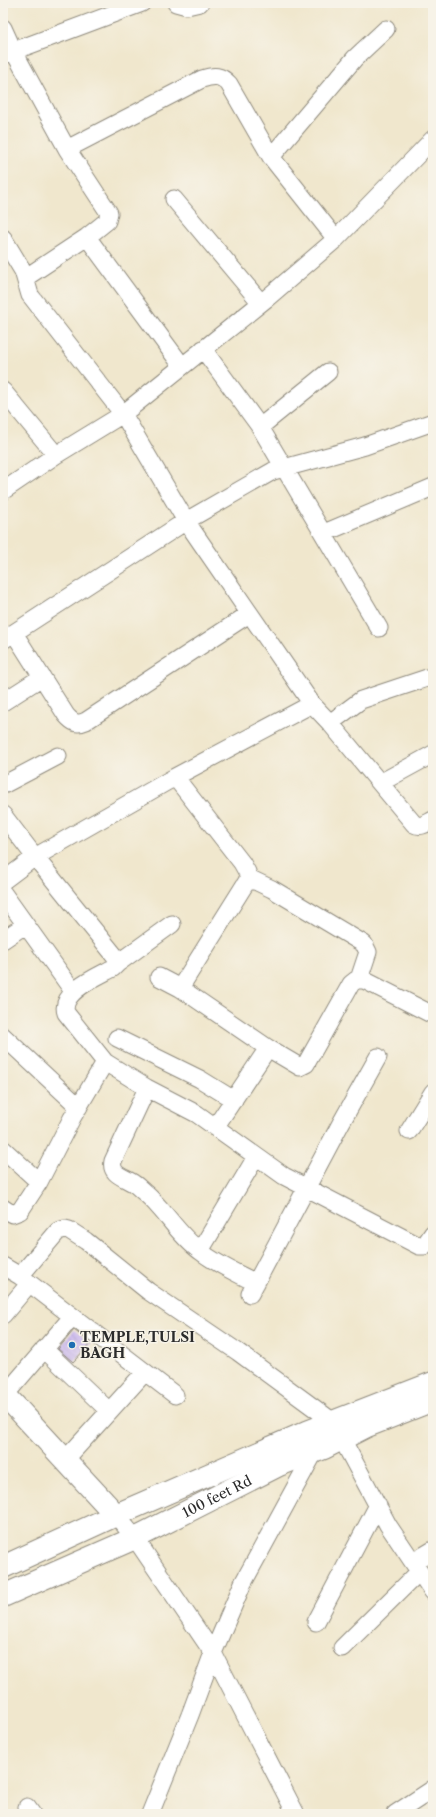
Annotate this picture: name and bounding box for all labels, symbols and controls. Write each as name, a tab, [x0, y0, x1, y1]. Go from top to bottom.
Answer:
place label: TEMPLE,TULSI BAGH	[80, 1328, 195, 1362]
marker: TEMPLE,TULSI BAGH	[67, 1340, 77, 1350]
street label: 100 feet Rd	[179, 1471, 255, 1522]

